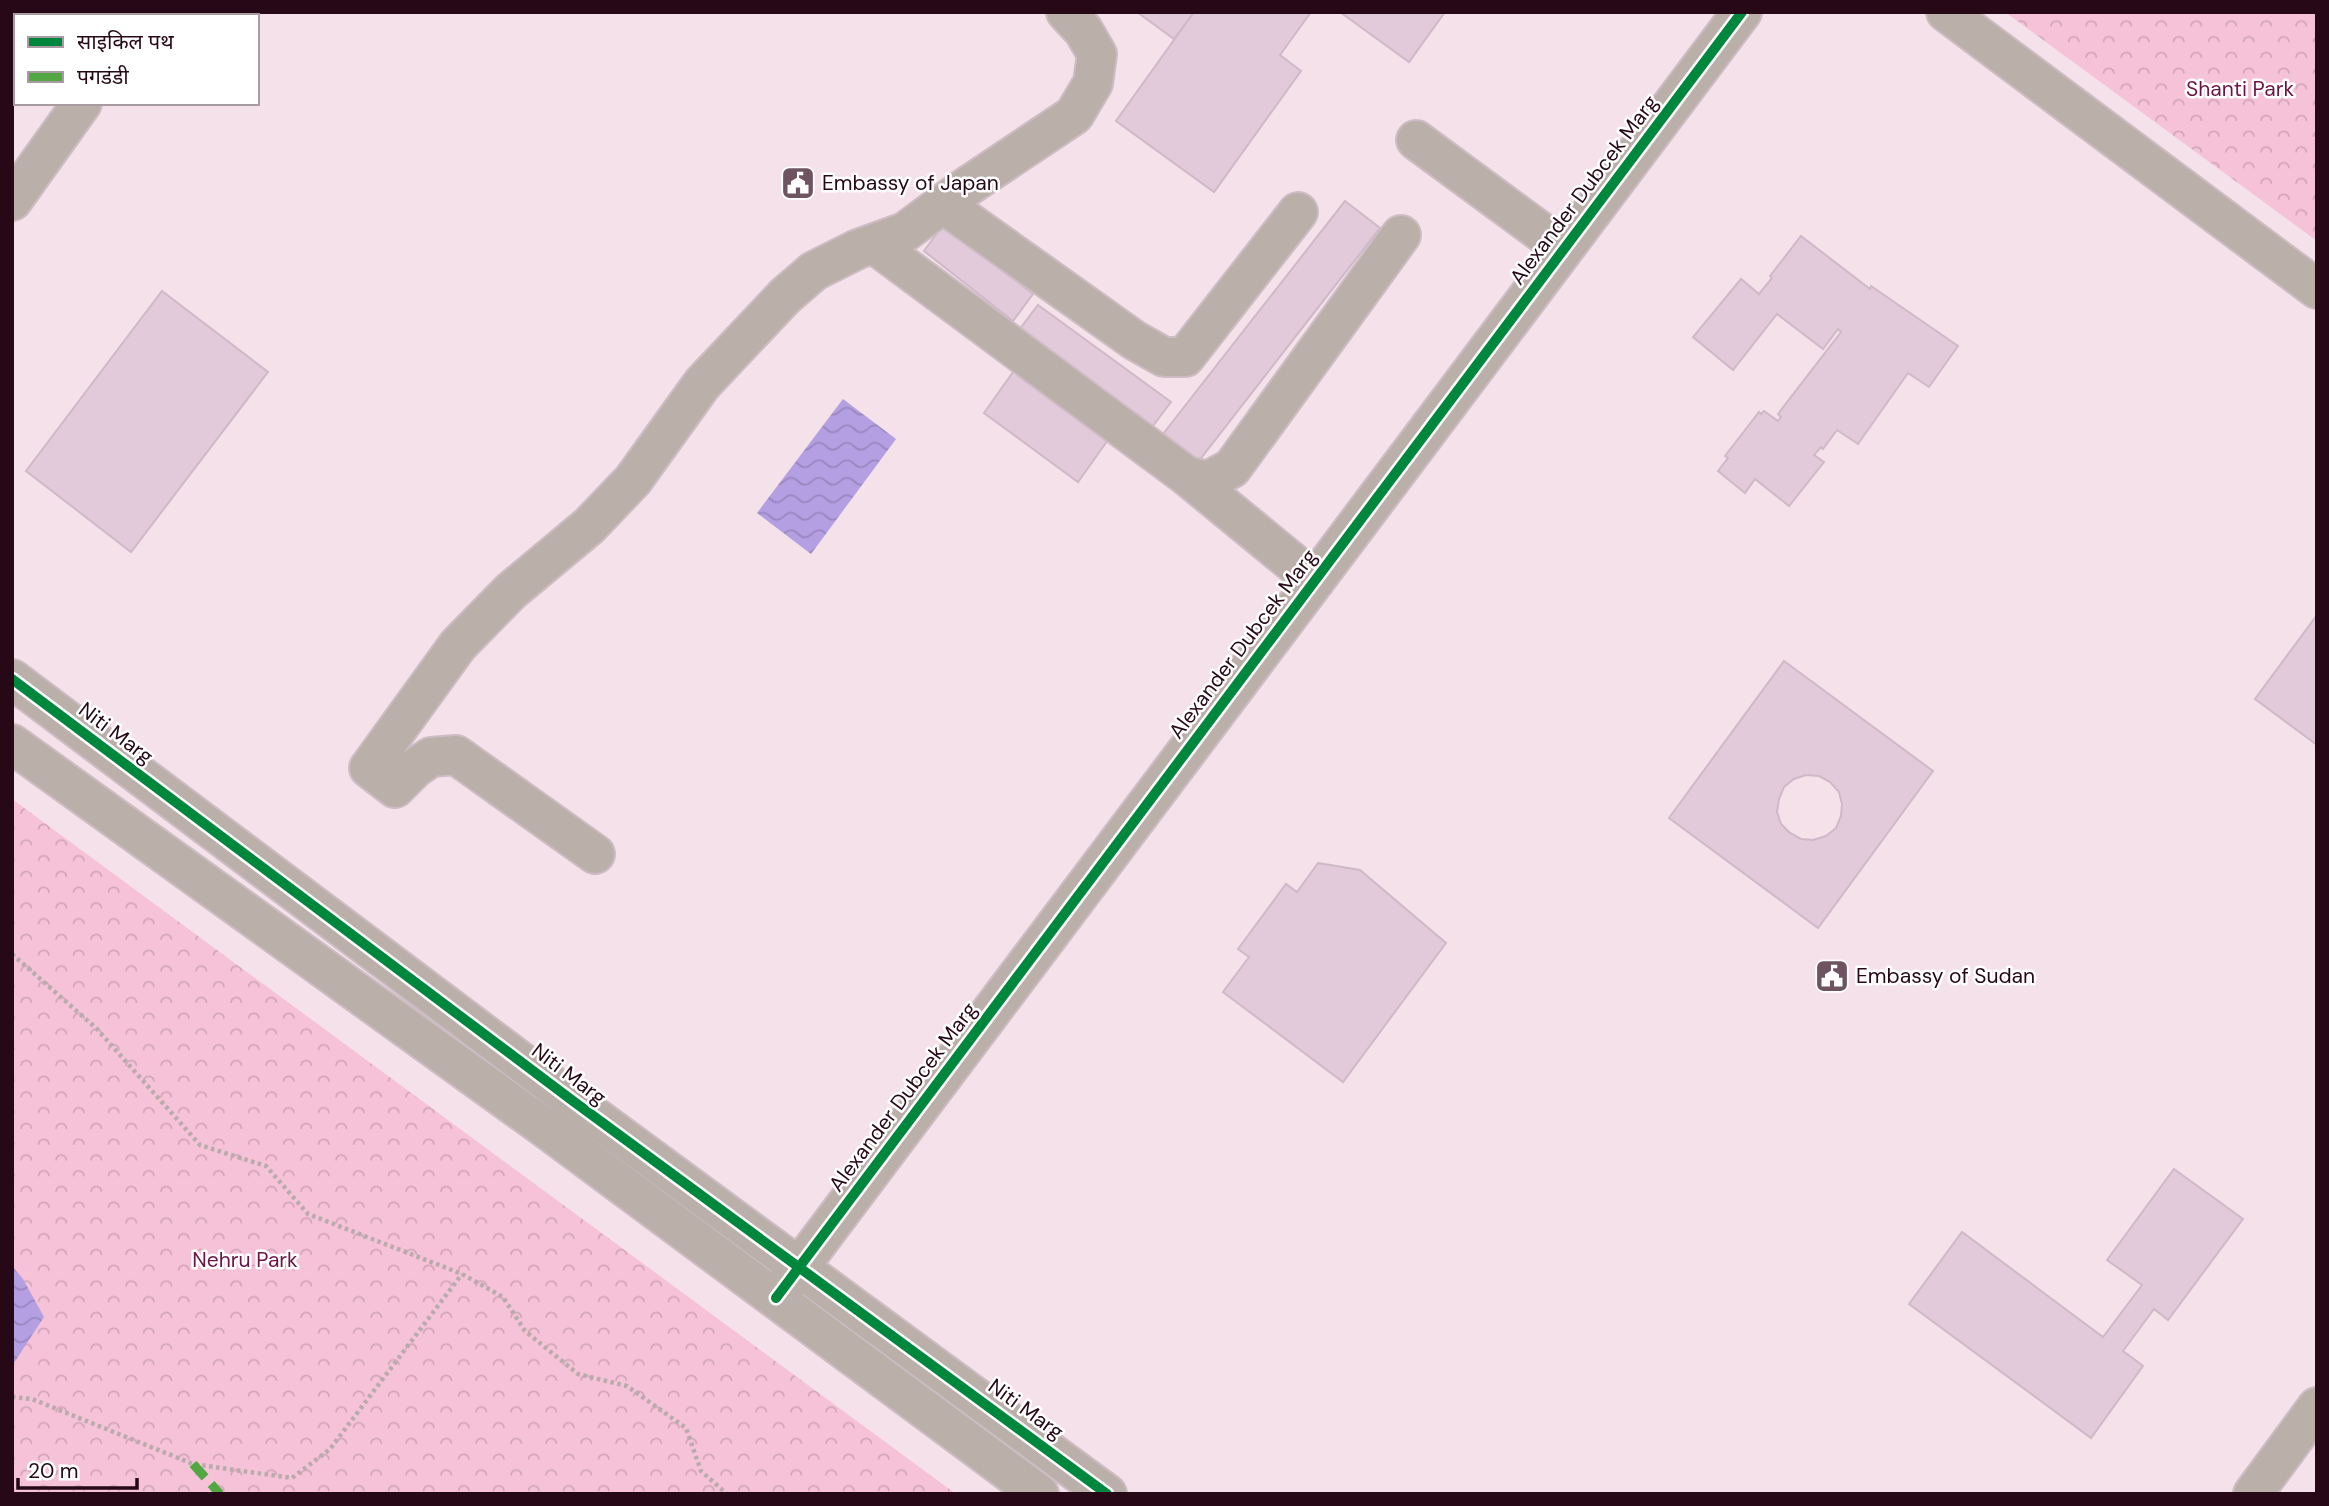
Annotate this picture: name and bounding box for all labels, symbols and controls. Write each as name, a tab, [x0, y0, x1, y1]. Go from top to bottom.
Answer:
legend	[14, 14, 259, 105]
text: साइकिल पथ	[77, 28, 174, 56]
text: पगडंडी	[77, 63, 129, 91]
park label: Shanti Park	[2186, 75, 2294, 103]
street label: Alexander Dubcek Marg	[1503, 89, 1665, 290]
public building icon: Embassy of Japan	[779, 164, 817, 202]
place label: Embassy of Japan	[822, 169, 999, 197]
street label: Alexander Dubcek Marg	[1162, 543, 1324, 744]
street label: Niti Marg	[73, 696, 159, 770]
public building icon: Embassy of Sudan	[1813, 957, 1851, 995]
place label: Embassy of Sudan	[1856, 962, 2035, 990]
street label: Alexander Dubcek Marg	[822, 996, 984, 1197]
street label: Niti Marg	[526, 1037, 612, 1111]
park label: Nehru Park	[192, 1246, 298, 1274]
street label: Niti Marg	[983, 1372, 1070, 1446]
scale bar	[18, 1446, 136, 1490]
text: 20 m	[28, 1457, 79, 1485]

